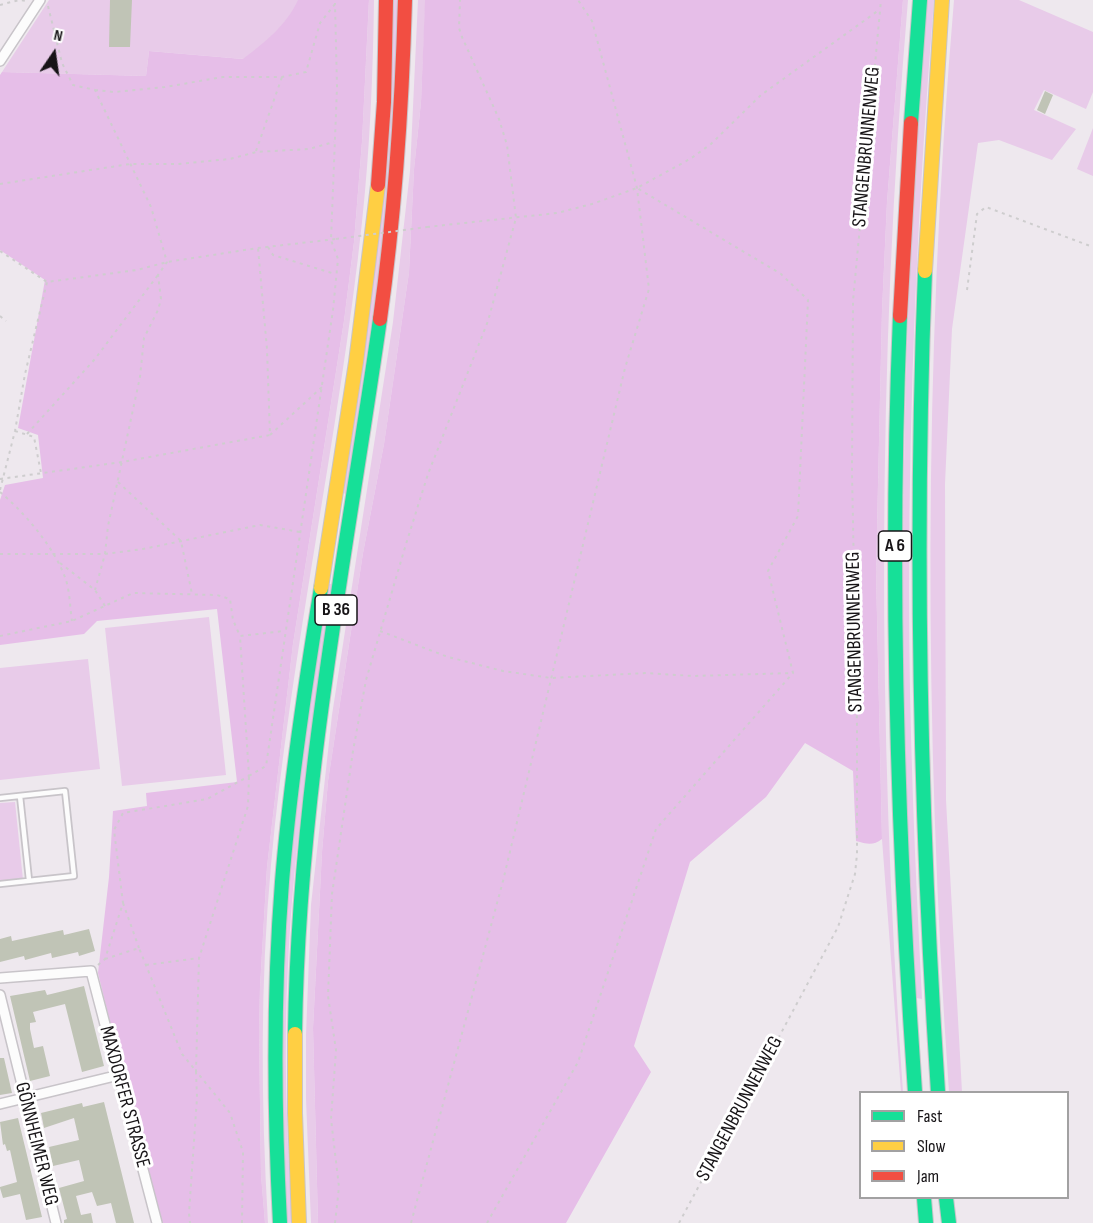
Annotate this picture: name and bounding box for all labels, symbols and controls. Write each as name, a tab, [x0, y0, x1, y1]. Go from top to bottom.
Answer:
north arrow	[24, 24, 84, 84]
text: N	[52, 26, 64, 46]
street label: STANGENBRUNNENWEG	[848, 66, 886, 228]
road number: A 6	[878, 531, 912, 561]
street label: STANGENBRUNNENWEG	[842, 551, 868, 713]
road number: B 36	[315, 595, 357, 625]
street label: MAXDORFER STRASSE	[94, 1024, 154, 1170]
street label: STANGENBRUNNENWEG	[692, 1032, 788, 1186]
street label: GÖNNHEIMER WEG	[9, 1080, 63, 1208]
legend	[859, 1091, 1069, 1199]
text: Fast	[917, 1106, 942, 1127]
text: Slow	[917, 1136, 946, 1157]
text: Jam	[917, 1166, 939, 1187]

